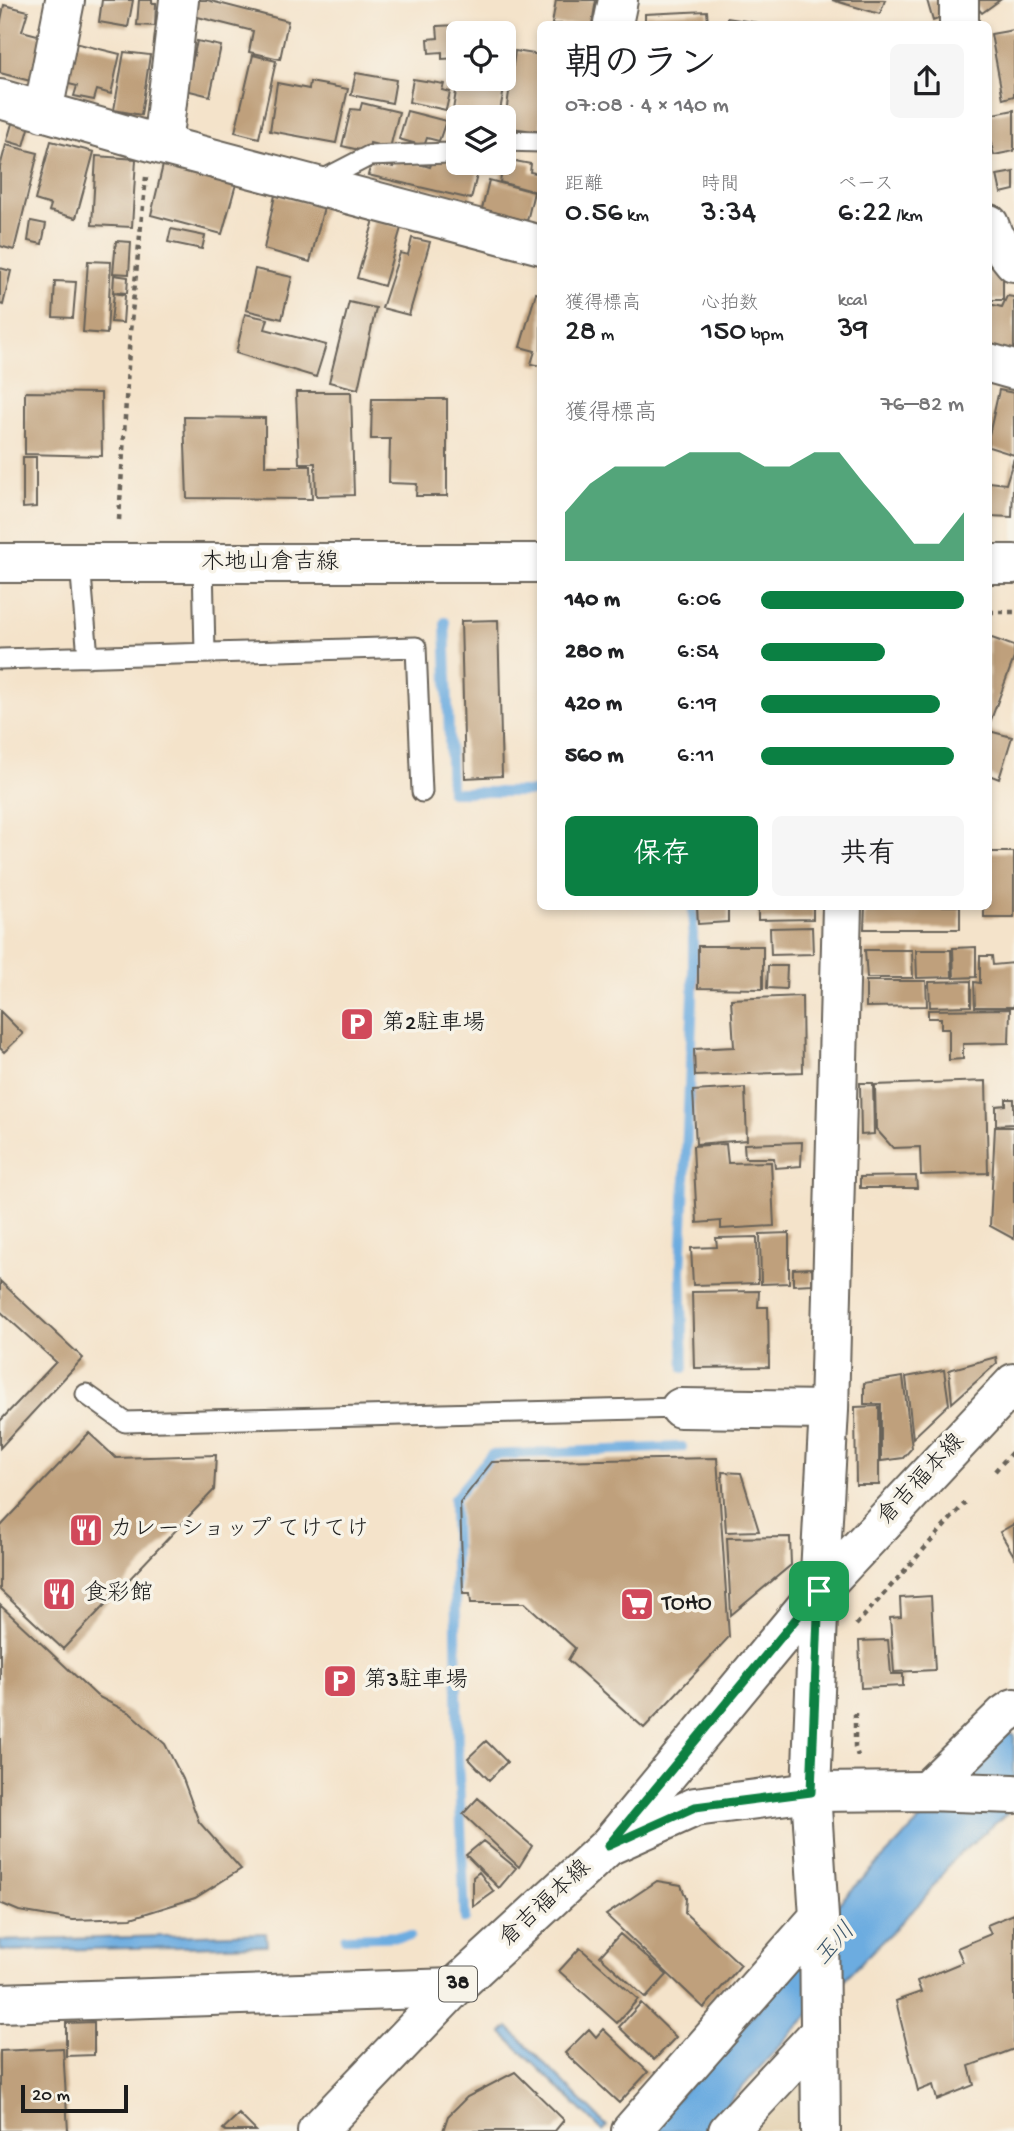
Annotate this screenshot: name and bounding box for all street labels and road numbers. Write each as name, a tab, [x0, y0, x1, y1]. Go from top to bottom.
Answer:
street label: 木地山倉吉線	[201, 549, 339, 577]
street label: 倉吉福本線	[872, 1428, 971, 1531]
street label: 倉吉福本線	[494, 1854, 597, 1953]
road number: 38	[439, 1966, 477, 2002]

